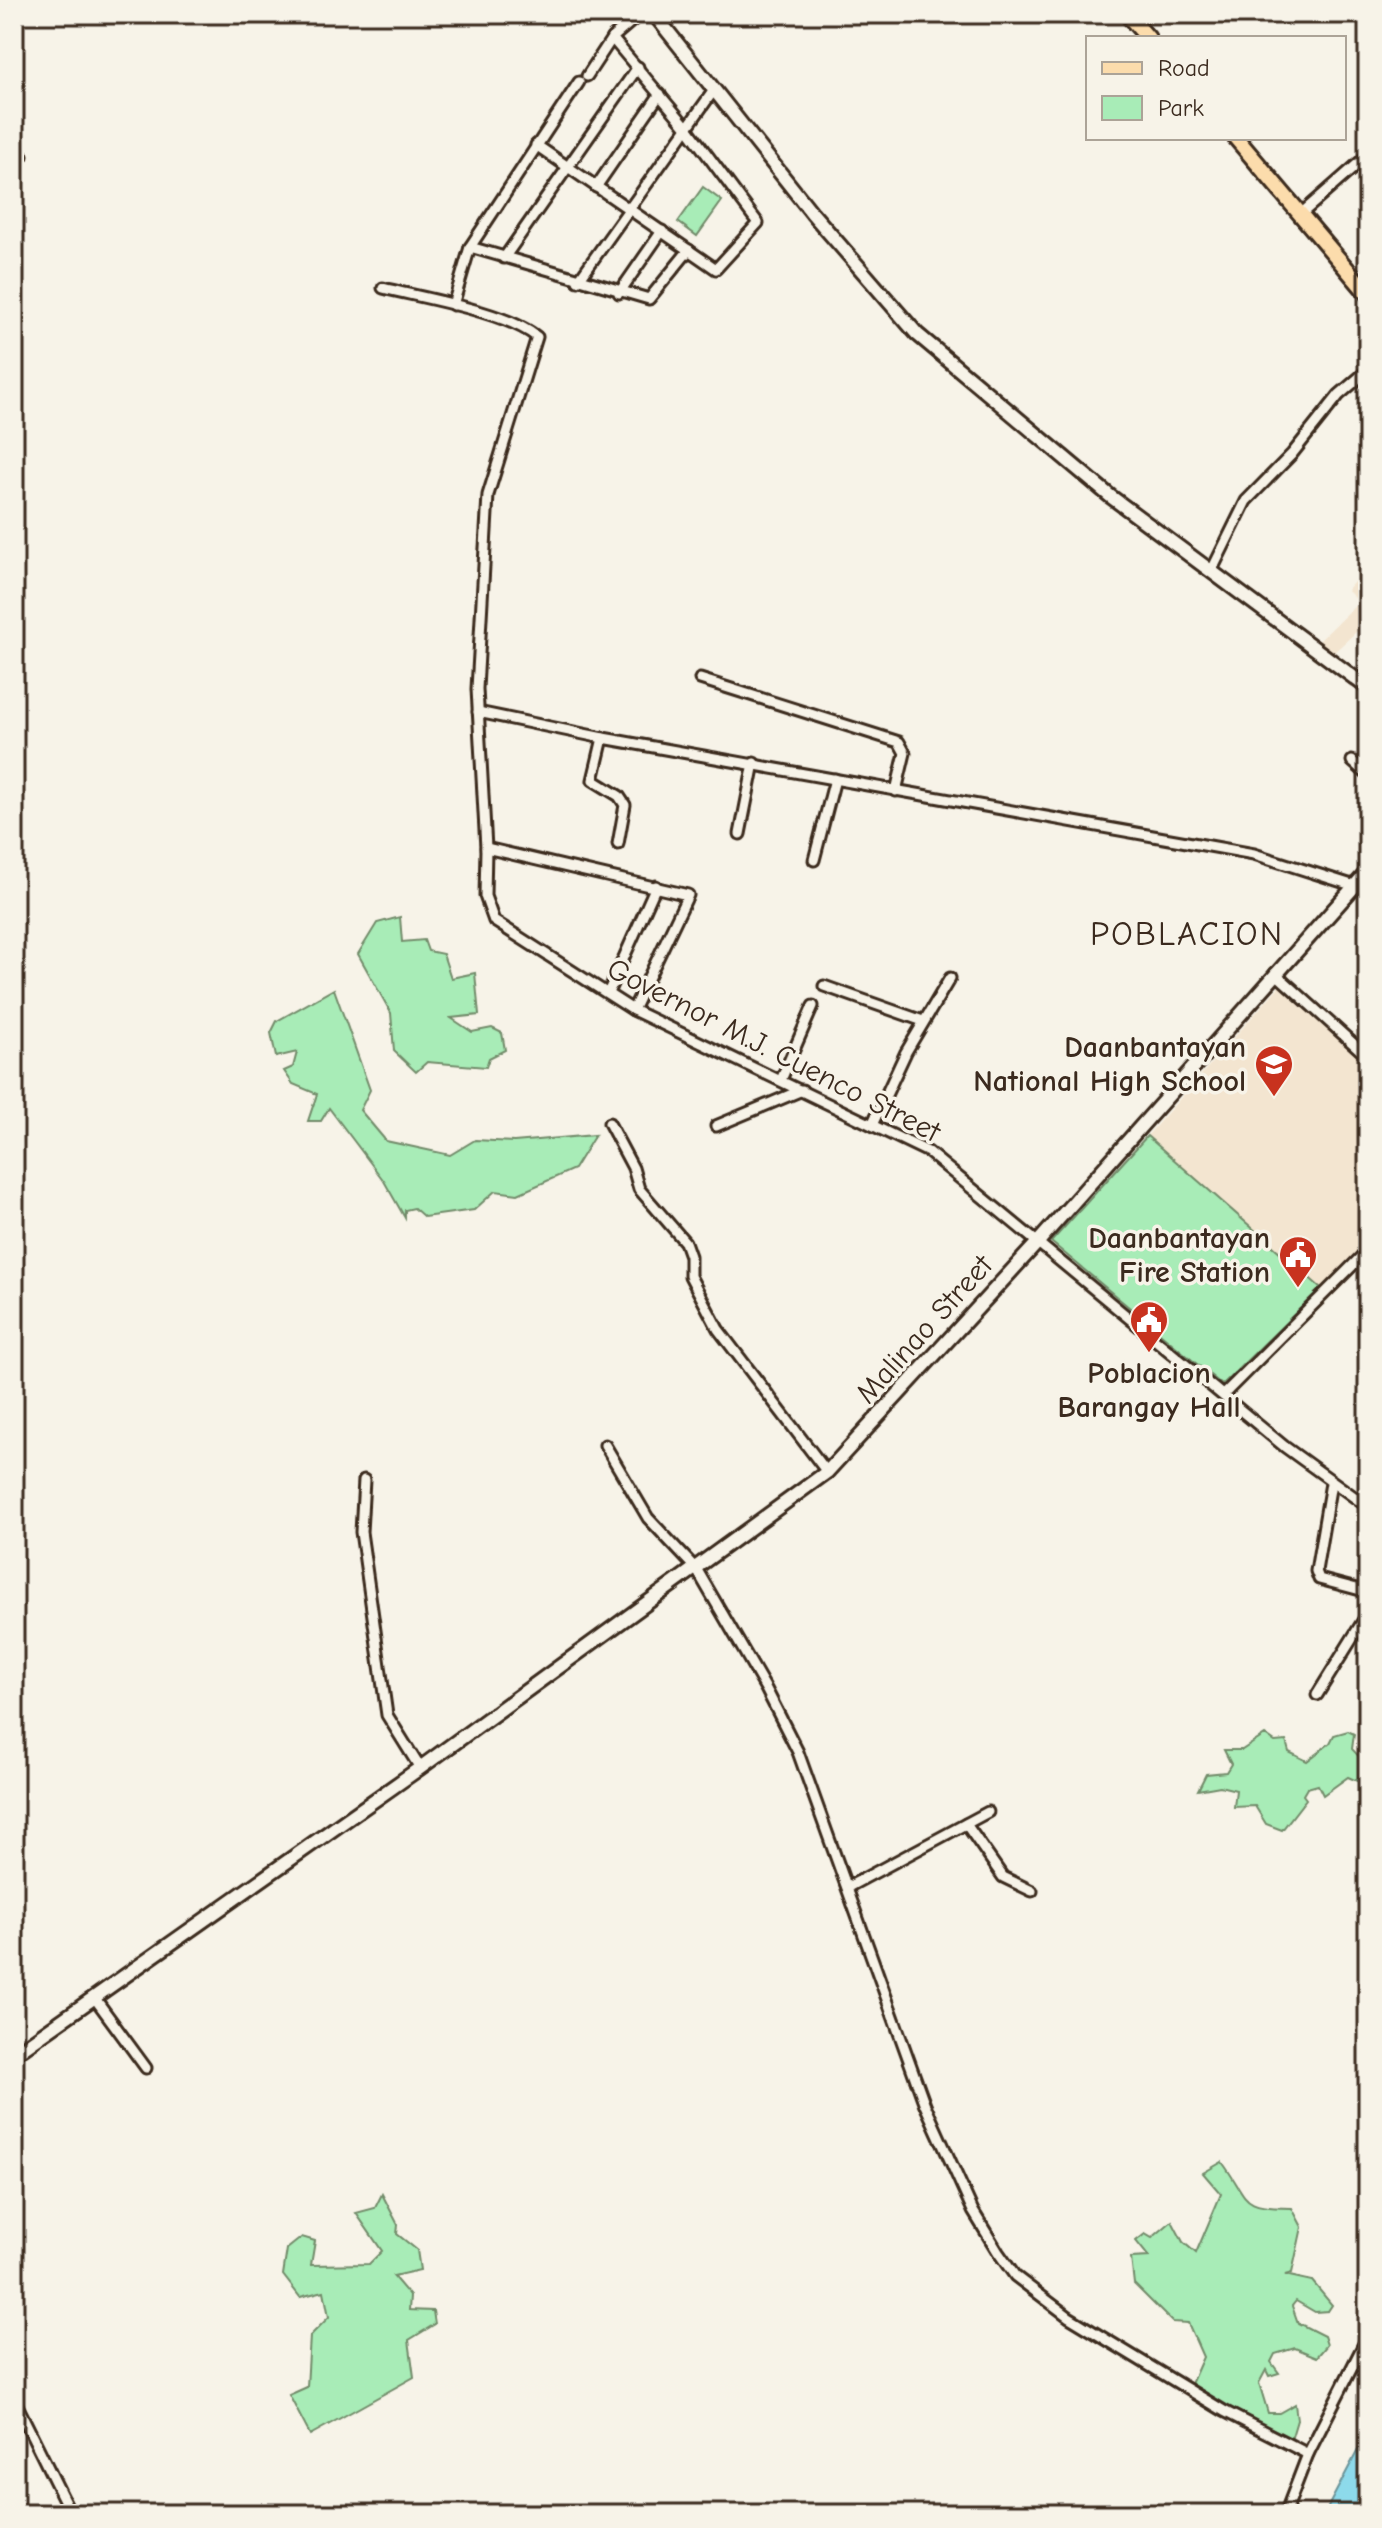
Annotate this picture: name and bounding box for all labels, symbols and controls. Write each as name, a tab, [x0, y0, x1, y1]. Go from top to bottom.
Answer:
legend	[1086, 36, 1346, 140]
text: Road	[1158, 54, 1210, 82]
text: Park	[1158, 94, 1204, 122]
district label: POBLACION	[1090, 914, 1284, 954]
street label: Governor M.J. Cuenco Street	[601, 951, 947, 1150]
place label: Daanbantayan National High School	[973, 1030, 1246, 1099]
school or university icon: Daanbantayan National High School	[1253, 1043, 1295, 1098]
place label: Daanbantayan Fire Station	[1088, 1221, 1270, 1290]
public building icon: Daanbantayan Fire Station	[1277, 1234, 1319, 1289]
street label: Malinao Street	[849, 1247, 1001, 1411]
public building icon: Poblacion Barangay Hall	[1128, 1299, 1170, 1354]
place label: Poblacion Barangay Hall	[1057, 1356, 1241, 1425]

